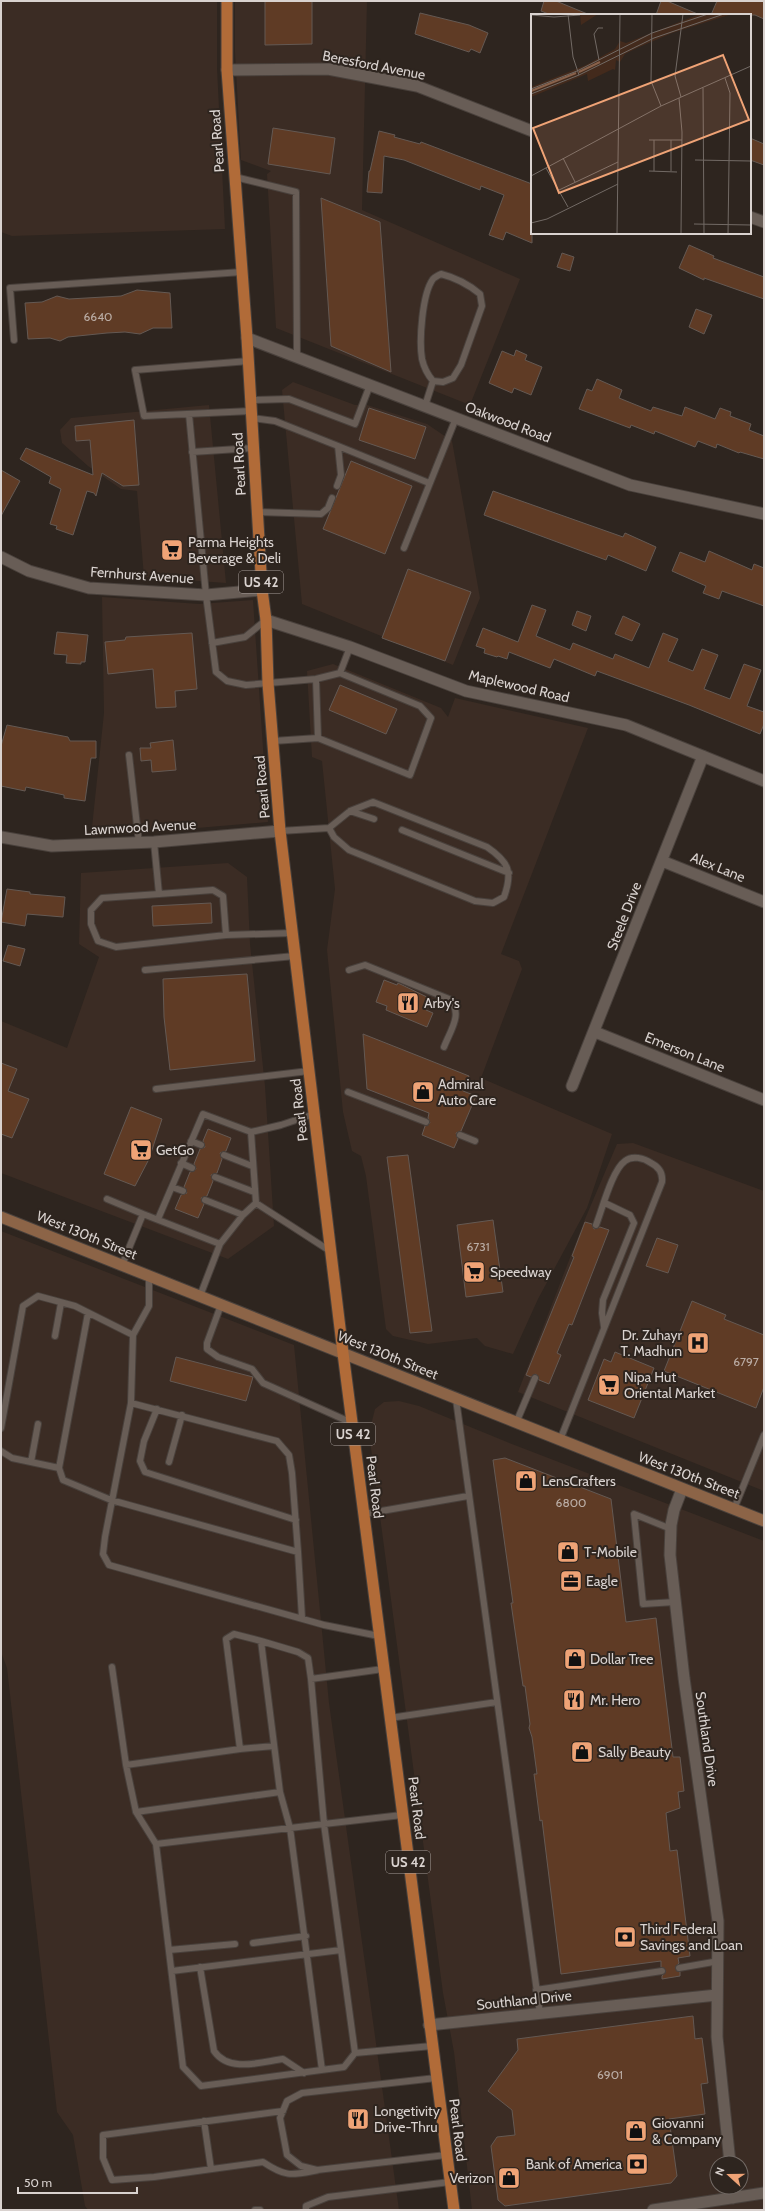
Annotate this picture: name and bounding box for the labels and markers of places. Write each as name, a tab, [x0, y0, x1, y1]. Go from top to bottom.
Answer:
place label: Parma Heights Beverage & Deli	[188, 533, 281, 567]
supermarket icon: Parma Heights Beverage & Deli	[159, 537, 185, 563]
restaurant icon: Arby's	[395, 990, 421, 1016]
place label: Arby's	[424, 994, 460, 1012]
place label: Admiral Auto Care	[438, 1075, 496, 1109]
shop icon: Admiral Auto Care	[410, 1079, 436, 1105]
supermarket icon: GetGo	[128, 1137, 154, 1163]
place label: GetGo	[156, 1141, 195, 1159]
supermarket icon: Speedway	[461, 1259, 487, 1285]
place label: Speedway	[490, 1263, 552, 1281]
place label: Dr. Zuhayr T. Madhun	[621, 1326, 683, 1360]
hospital icon: Dr. Zuhayr T. Madhun	[685, 1330, 711, 1356]
place label: Nipa Hut Oriental Market	[624, 1368, 715, 1402]
supermarket icon: Nipa Hut Oriental Market	[596, 1372, 622, 1398]
shop icon: LensCrafters	[513, 1468, 539, 1494]
place label: LensCrafters	[542, 1472, 616, 1490]
shop icon: T-Mobile	[555, 1539, 581, 1565]
place label: T-Mobile	[584, 1543, 637, 1561]
office icon: Eagle	[558, 1568, 584, 1594]
place label: Eagle	[586, 1572, 618, 1590]
shop icon: Dollar Tree	[562, 1646, 588, 1672]
place label: Dollar Tree	[590, 1650, 654, 1668]
restaurant icon: Mr. Hero	[561, 1687, 587, 1713]
place label: Mr. Hero	[590, 1691, 640, 1709]
shop icon: Sally Beauty	[569, 1739, 595, 1765]
place label: Sally Beauty	[598, 1743, 671, 1761]
place label: Third Federal Savings and Loan	[640, 1920, 743, 1954]
bank icon: Third Federal Savings and Loan	[612, 1924, 638, 1950]
place label: Longetivity Drive-Thru	[374, 2102, 440, 2136]
restaurant icon: Longetivity Drive-Thru	[345, 2106, 371, 2132]
place label: Giovanni & Company	[652, 2114, 721, 2148]
shop icon: Giovanni & Company	[623, 2118, 649, 2144]
bank icon: Bank of America	[624, 2151, 650, 2177]
place label: Bank of America	[526, 2155, 622, 2173]
shop icon: Verizon	[496, 2165, 522, 2191]
place label: Verizon	[450, 2169, 494, 2187]

